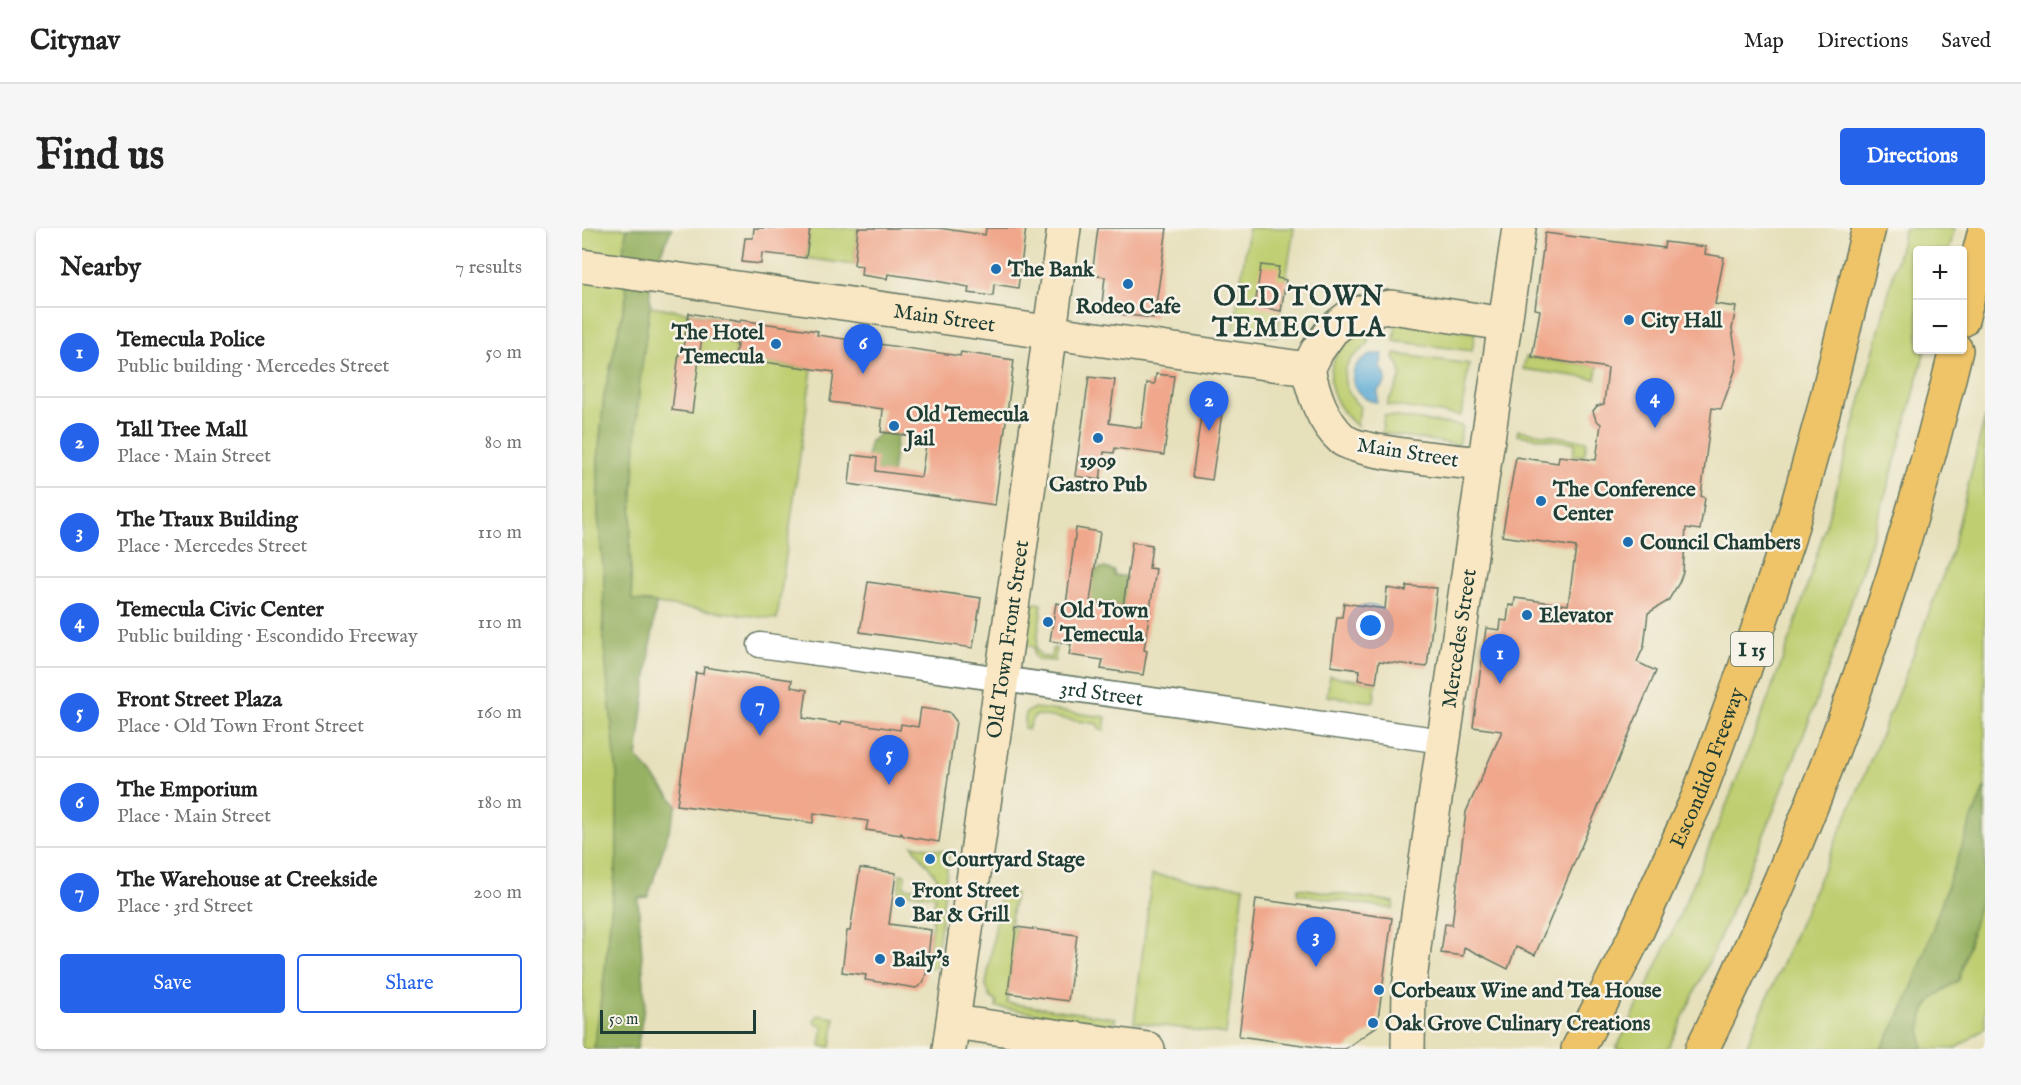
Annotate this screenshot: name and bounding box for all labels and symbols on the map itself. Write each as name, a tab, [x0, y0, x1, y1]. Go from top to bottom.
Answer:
place label: The Bank	[1007, 257, 1095, 284]
marker: The Bank	[989, 262, 1003, 276]
marker: Rodeo Cafe	[1121, 277, 1135, 291]
district label: OLD TOWN TEMECULA	[1211, 281, 1386, 346]
place label: Rodeo Cafe	[1075, 294, 1181, 321]
street label: Main Street	[892, 298, 997, 339]
place label: City Hall	[1641, 308, 1723, 335]
marker: City Hall	[1622, 313, 1636, 327]
place label: The Hotel Temecula	[671, 320, 765, 371]
pin: 6	[844, 324, 882, 374]
marker: The Hotel Temecula	[769, 337, 783, 351]
pin: 4	[1636, 378, 1674, 428]
pin: 2	[1190, 382, 1228, 431]
place label: Old Temecula Jail	[903, 402, 1029, 453]
marker: Old Temecula Jail	[887, 419, 901, 433]
marker: 1909 Gastro Pub	[1091, 431, 1105, 445]
street label: Main Street	[1355, 432, 1460, 475]
place label: 1909 Gastro Pub	[1049, 448, 1147, 499]
place label: The Conference Center	[1552, 477, 1696, 528]
marker: The Conference Center	[1534, 494, 1548, 508]
place label: Council Chambers	[1640, 530, 1801, 557]
marker: Council Chambers	[1621, 535, 1635, 549]
street label: Old Town Front Street	[981, 538, 1036, 740]
street label: Mercedes Street	[1437, 567, 1484, 710]
place label: Old Town Temecula	[1059, 598, 1148, 649]
place label: Elevator	[1539, 603, 1614, 630]
marker: Elevator	[1520, 608, 1534, 622]
your location	[1356, 611, 1385, 640]
marker: Old Town Temecula	[1041, 615, 1055, 629]
road number: I 15	[1731, 632, 1773, 666]
pin: 1	[1480, 634, 1520, 684]
street label: 3rd Street	[1058, 675, 1145, 714]
street label: Escondido Freeway	[1665, 683, 1752, 853]
pin: 7	[740, 686, 780, 736]
pin: 5	[870, 736, 908, 785]
place label: Courtyard Stage	[942, 847, 1085, 874]
marker: Courtyard Stage	[923, 852, 937, 866]
place label: Front Street Bar & Grill	[912, 878, 1020, 929]
marker: Front Street Bar & Grill	[893, 895, 907, 909]
pin: 3	[1296, 918, 1336, 967]
place label: Baily's	[892, 947, 949, 974]
marker: Baily's	[873, 952, 887, 966]
place label: Corbeaux Wine and Tea House	[1391, 978, 1662, 1005]
marker: Corbeaux Wine and Tea House	[1372, 983, 1386, 997]
scale bar	[600, 1007, 756, 1034]
place label: Oak Grove Culinary Creations	[1385, 1011, 1650, 1038]
marker: Oak Grove Culinary Creations	[1366, 1016, 1380, 1030]

